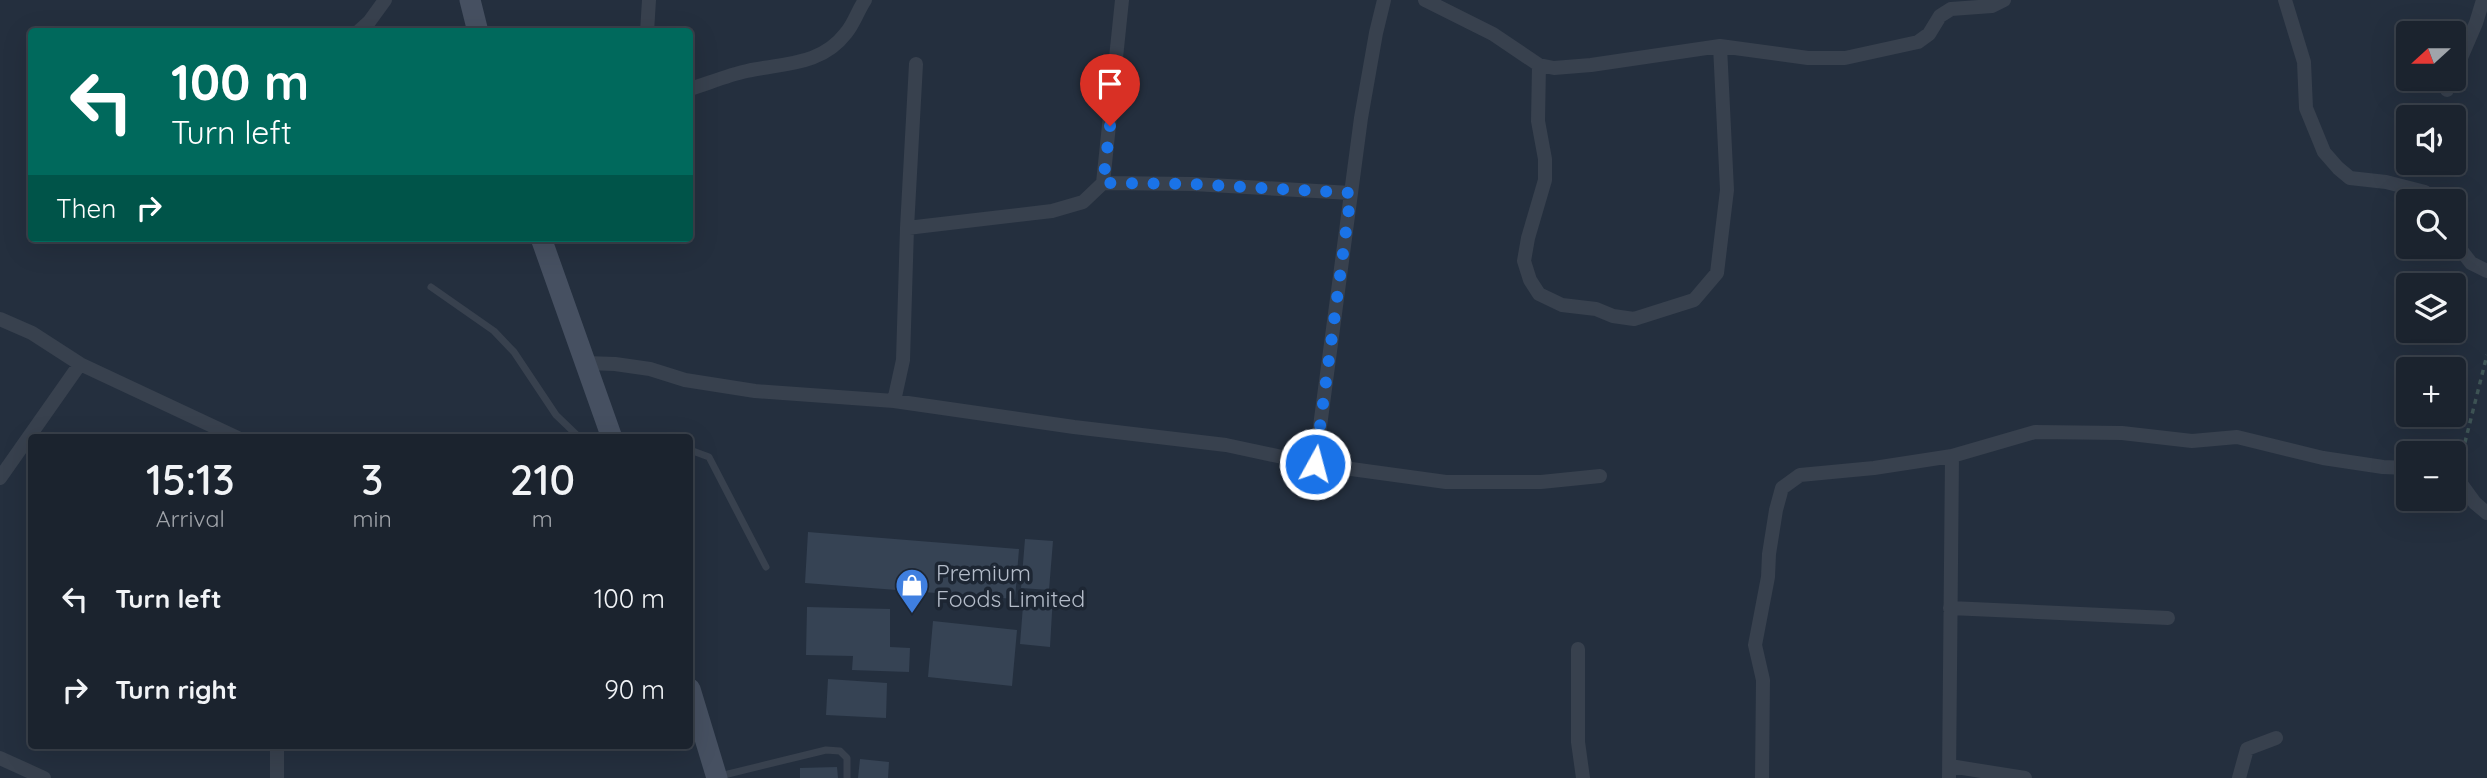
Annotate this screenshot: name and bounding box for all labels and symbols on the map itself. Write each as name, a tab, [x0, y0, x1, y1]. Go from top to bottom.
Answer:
north arrow	[2396, 21, 2466, 91]
pin	[1080, 54, 1140, 126]
position arrow	[1278, 427, 1352, 501]
place label: Premium Foods Limited	[936, 558, 1085, 613]
shop icon: Premium Foods Limited	[893, 566, 931, 615]

